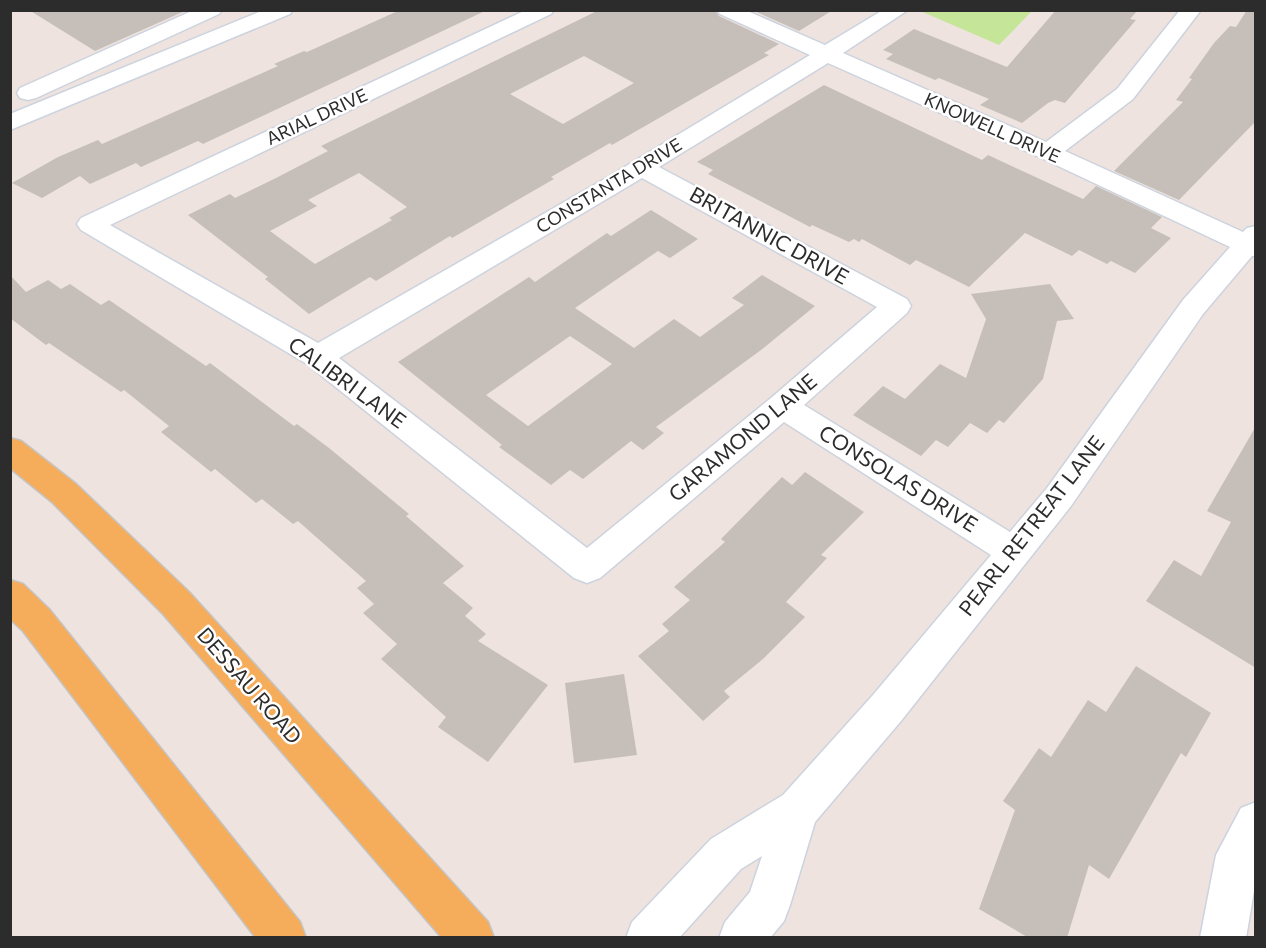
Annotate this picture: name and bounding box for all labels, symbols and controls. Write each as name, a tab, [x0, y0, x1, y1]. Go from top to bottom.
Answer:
street label: ARIAL DRIVE	[262, 83, 371, 149]
street label: KNOWELL DRIVE	[921, 87, 1064, 167]
street label: CONSTANTA DRIVE	[532, 133, 685, 237]
street label: BRITANNIC DRIVE	[686, 181, 854, 289]
street label: CALIBRI LANE	[284, 331, 411, 433]
street label: GARAMOND LANE	[663, 368, 821, 506]
street label: CONSOLAS DRIVE	[815, 419, 983, 537]
street label: PEARL RETREAT LANE	[953, 430, 1109, 620]
street label: DESSAU ROAD	[193, 622, 307, 748]

